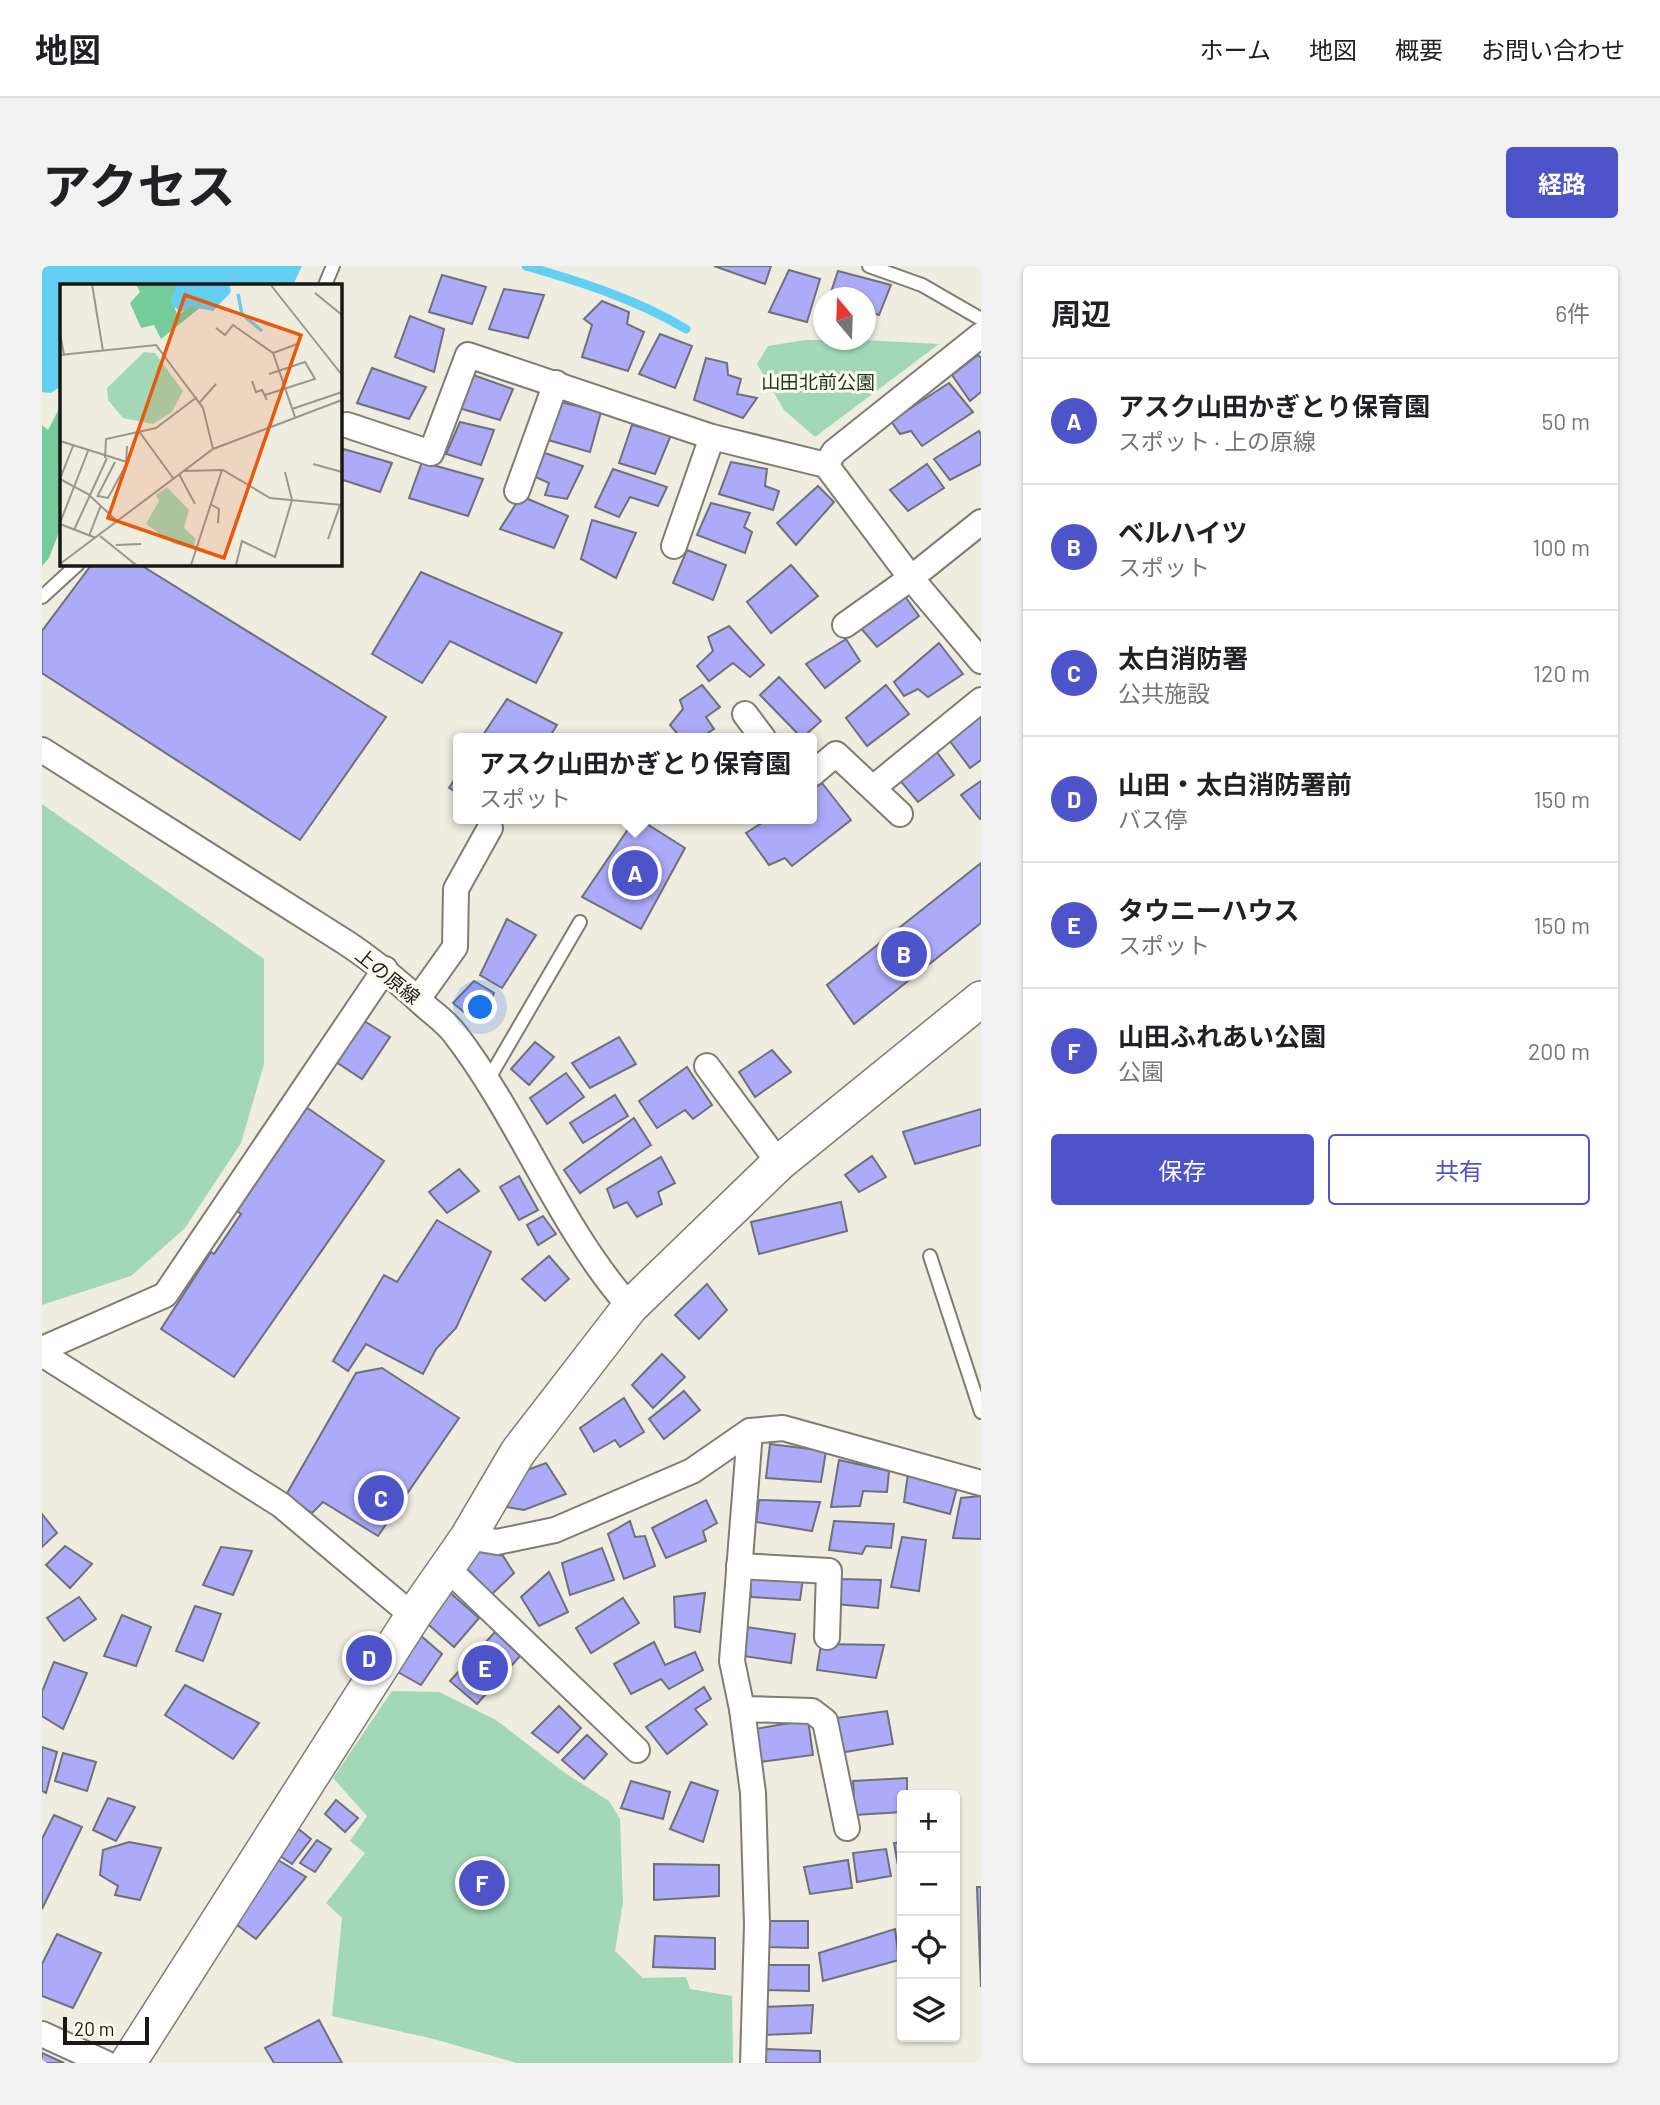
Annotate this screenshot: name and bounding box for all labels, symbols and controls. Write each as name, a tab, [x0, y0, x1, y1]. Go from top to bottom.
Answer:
text: 地図	[35, 29, 101, 69]
text: ホーム	[1200, 35, 1271, 64]
text: 地図	[1309, 35, 1357, 64]
text: 概要	[1395, 35, 1443, 64]
text: お問い合わせ	[1481, 35, 1625, 64]
button: 経路	[1506, 147, 1618, 218]
text: アクセス	[42, 155, 236, 214]
inset map	[60, 284, 341, 565]
north arrow	[813, 287, 876, 350]
text: 周辺	[1051, 295, 1111, 331]
text: 6件	[1555, 299, 1590, 327]
park label: 山田北前公園	[761, 370, 875, 393]
text: アスク山田かぎとり保育園	[1118, 390, 1430, 421]
text: A	[1066, 407, 1082, 435]
text: 50 m	[1542, 407, 1590, 435]
text: スポット · 上の原線	[1118, 427, 1316, 455]
text: ベルハイツ	[1118, 516, 1247, 547]
text: B	[1067, 533, 1081, 561]
text: 100 m	[1532, 533, 1590, 561]
text: スポット	[1118, 553, 1210, 581]
text: 太白消防署	[1118, 642, 1248, 673]
text: C	[1067, 659, 1081, 687]
text: 120 m	[1533, 659, 1590, 687]
text: 公共施設	[1118, 679, 1210, 707]
popup	[453, 733, 817, 824]
text: アスク山田かぎとり保育園	[479, 747, 791, 778]
text: 山田・太白消防署前	[1118, 768, 1352, 799]
text: スポット	[479, 784, 571, 812]
text: D	[1067, 785, 1081, 813]
text: 150 m	[1534, 785, 1590, 813]
text: バス停	[1118, 805, 1187, 833]
pin: A	[612, 847, 658, 899]
text: タウニーハウス	[1118, 894, 1299, 925]
text: E	[1067, 911, 1081, 939]
text: 150 m	[1534, 911, 1590, 939]
pin: B	[881, 928, 927, 980]
text: スポット	[1118, 931, 1210, 959]
street label: 上の原線	[352, 943, 425, 1008]
your location	[463, 990, 497, 1024]
text: 山田ふれあい公園	[1118, 1020, 1326, 1051]
text: F	[1068, 1037, 1080, 1065]
text: 200 m	[1528, 1037, 1590, 1065]
text: 公園	[1118, 1057, 1164, 1085]
button: 保存	[1051, 1134, 1314, 1205]
button: 共有	[1328, 1134, 1590, 1205]
pin: C	[358, 1472, 404, 1524]
pin: D	[346, 1632, 392, 1684]
pin: E	[462, 1642, 508, 1694]
map controls	[897, 1790, 960, 2042]
button: +	[897, 1790, 960, 1853]
button: −	[897, 1853, 960, 1916]
pin: F	[459, 1857, 505, 1909]
button: locate	[897, 1916, 960, 1979]
button: layers	[897, 1979, 960, 2042]
scale bar	[63, 2014, 149, 2046]
text: 20 m	[74, 2017, 114, 2040]

